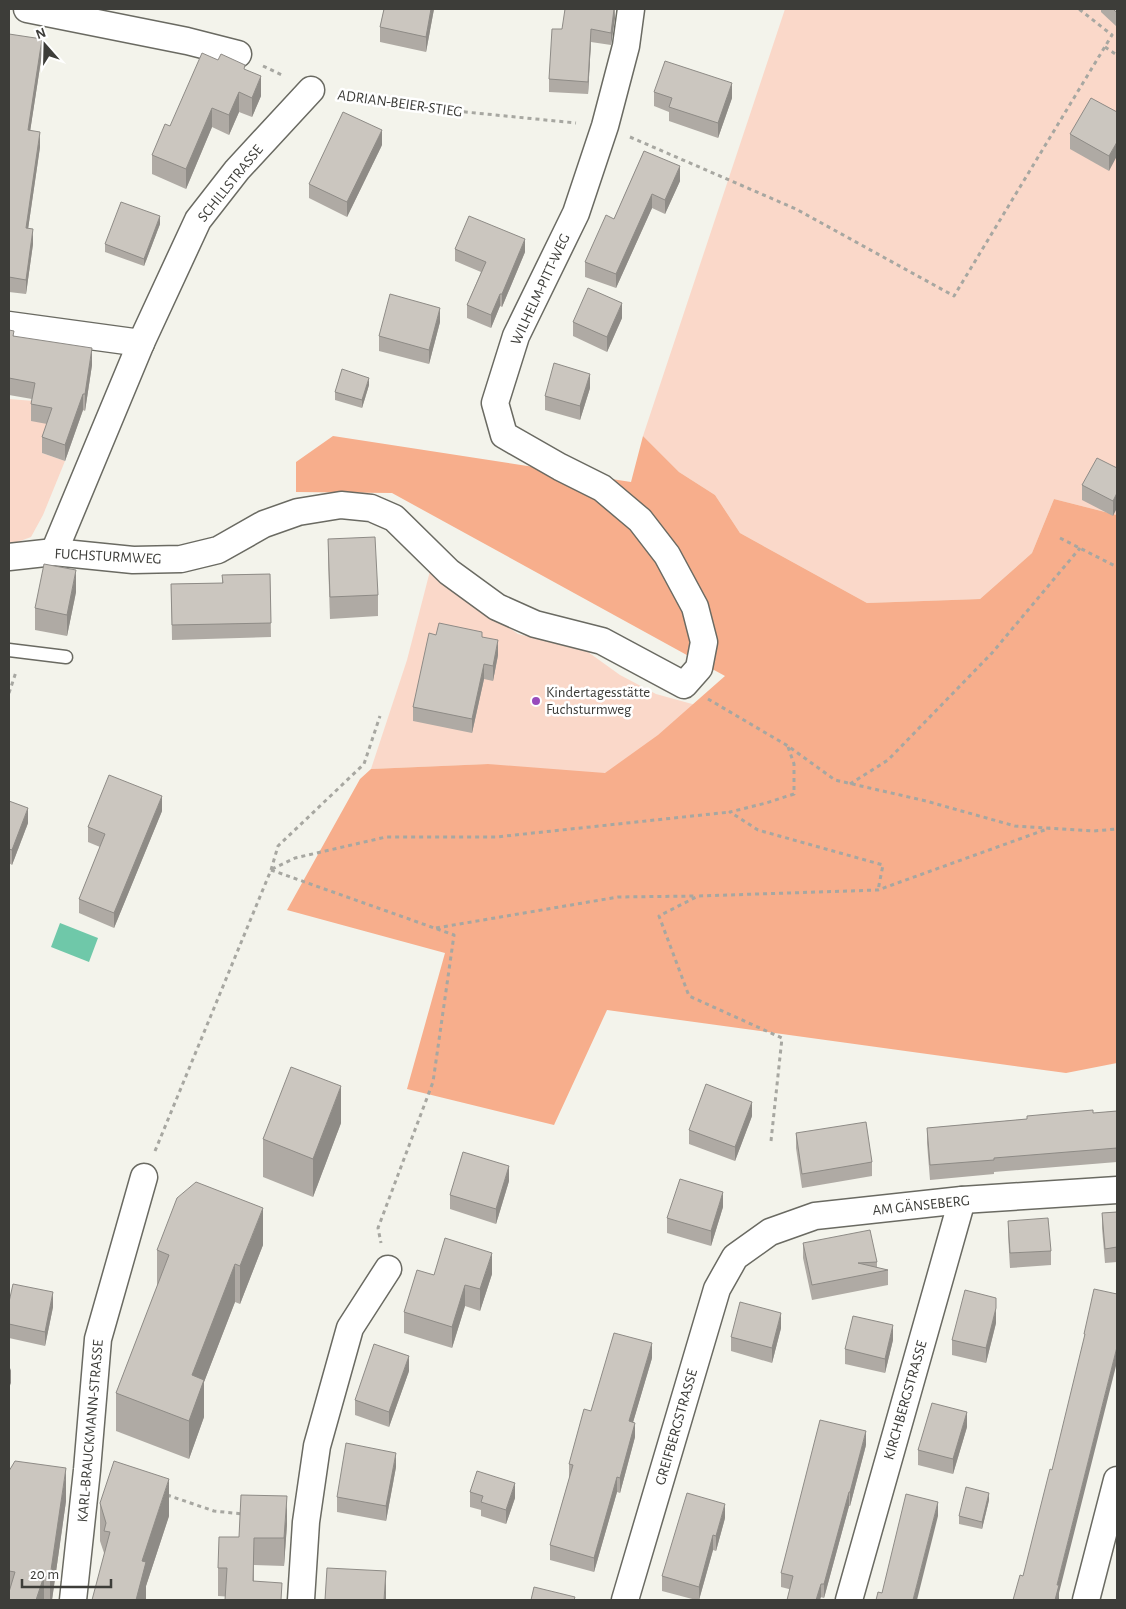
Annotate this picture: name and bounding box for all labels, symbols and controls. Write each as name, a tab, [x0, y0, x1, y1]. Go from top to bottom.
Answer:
north arrow	[20, 20, 70, 70]
text: N	[34, 25, 48, 42]
street label: ADRIAN-BEIER-STIEG	[337, 87, 463, 120]
street label: SCHILLSTRASSE	[195, 142, 266, 225]
street label: WILHELM-PITT-WEG	[508, 231, 573, 347]
street label: FUCHSTURMWEG	[54, 546, 162, 567]
place label: Kindertagesstätte Fuchsturmweg	[546, 685, 650, 717]
marker: Kindertagesstätte Fuchsturmweg	[530, 695, 542, 707]
street label: AM GÄNSEBERG	[872, 1192, 970, 1218]
street label: KARL-BRAUCKMANN-STRASSE	[75, 1339, 106, 1523]
street label: KIRCHBERGSTRASSE	[881, 1339, 930, 1462]
street label: GREIFBERGSTRASSE	[653, 1367, 700, 1487]
scale bar	[22, 1556, 111, 1588]
text: 20 m	[30, 1567, 59, 1582]

